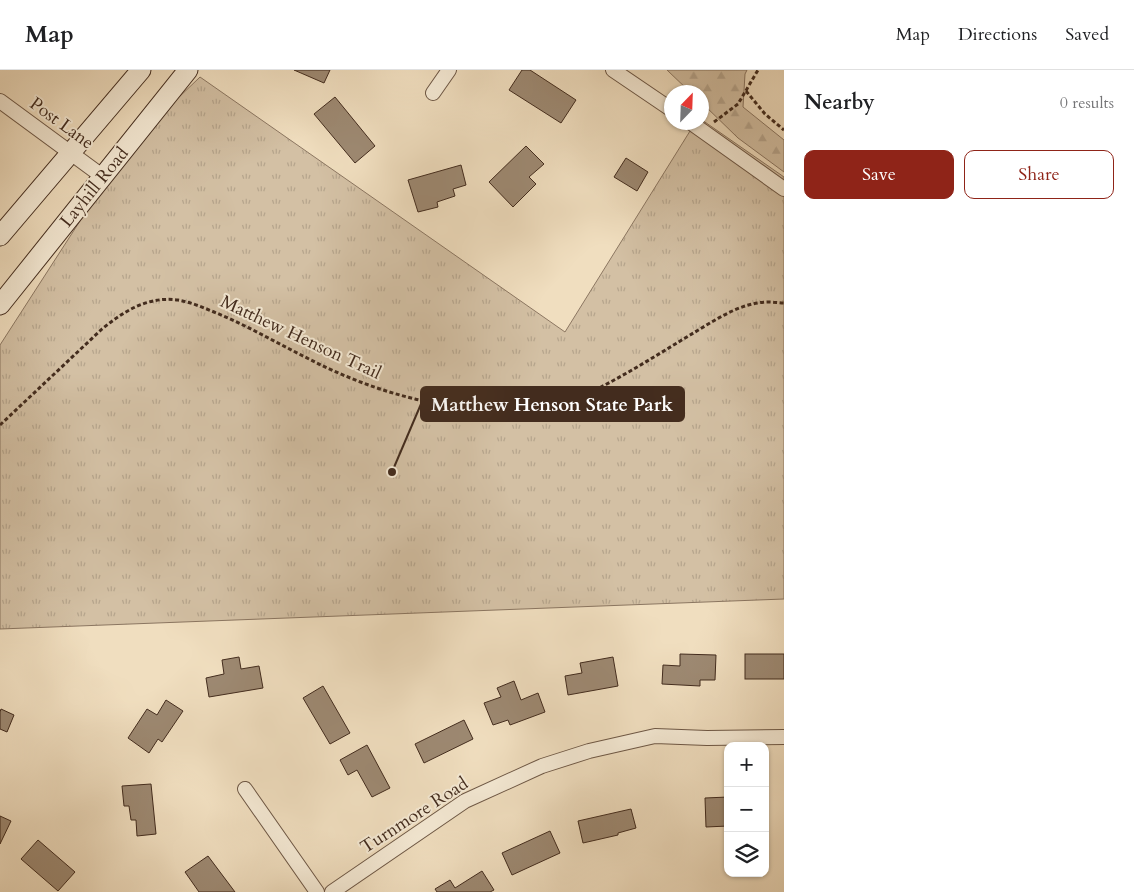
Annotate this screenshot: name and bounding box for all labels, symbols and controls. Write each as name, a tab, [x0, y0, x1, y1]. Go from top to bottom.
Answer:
text: Map	[25, 18, 74, 51]
text: Map	[896, 22, 930, 47]
text: Directions	[958, 22, 1037, 47]
text: Saved	[1065, 22, 1109, 47]
north arrow	[664, 85, 709, 130]
text: Nearby	[804, 88, 875, 117]
street label: Post Lane	[24, 92, 99, 155]
text: 0 results	[1060, 92, 1114, 114]
street label: Layhill Road	[54, 142, 135, 233]
button: Save	[804, 150, 954, 199]
button: Share	[964, 150, 1114, 199]
street label: Matthew Henson Trail	[216, 289, 386, 386]
callout: Matthew Henson State Park	[421, 387, 684, 421]
text: Matthew Henson State Park	[431, 392, 673, 418]
map controls	[724, 742, 769, 877]
button: +	[724, 742, 769, 787]
street label: Turnmore Road	[355, 771, 473, 860]
button: −	[724, 787, 769, 832]
button: layers	[724, 832, 769, 877]

